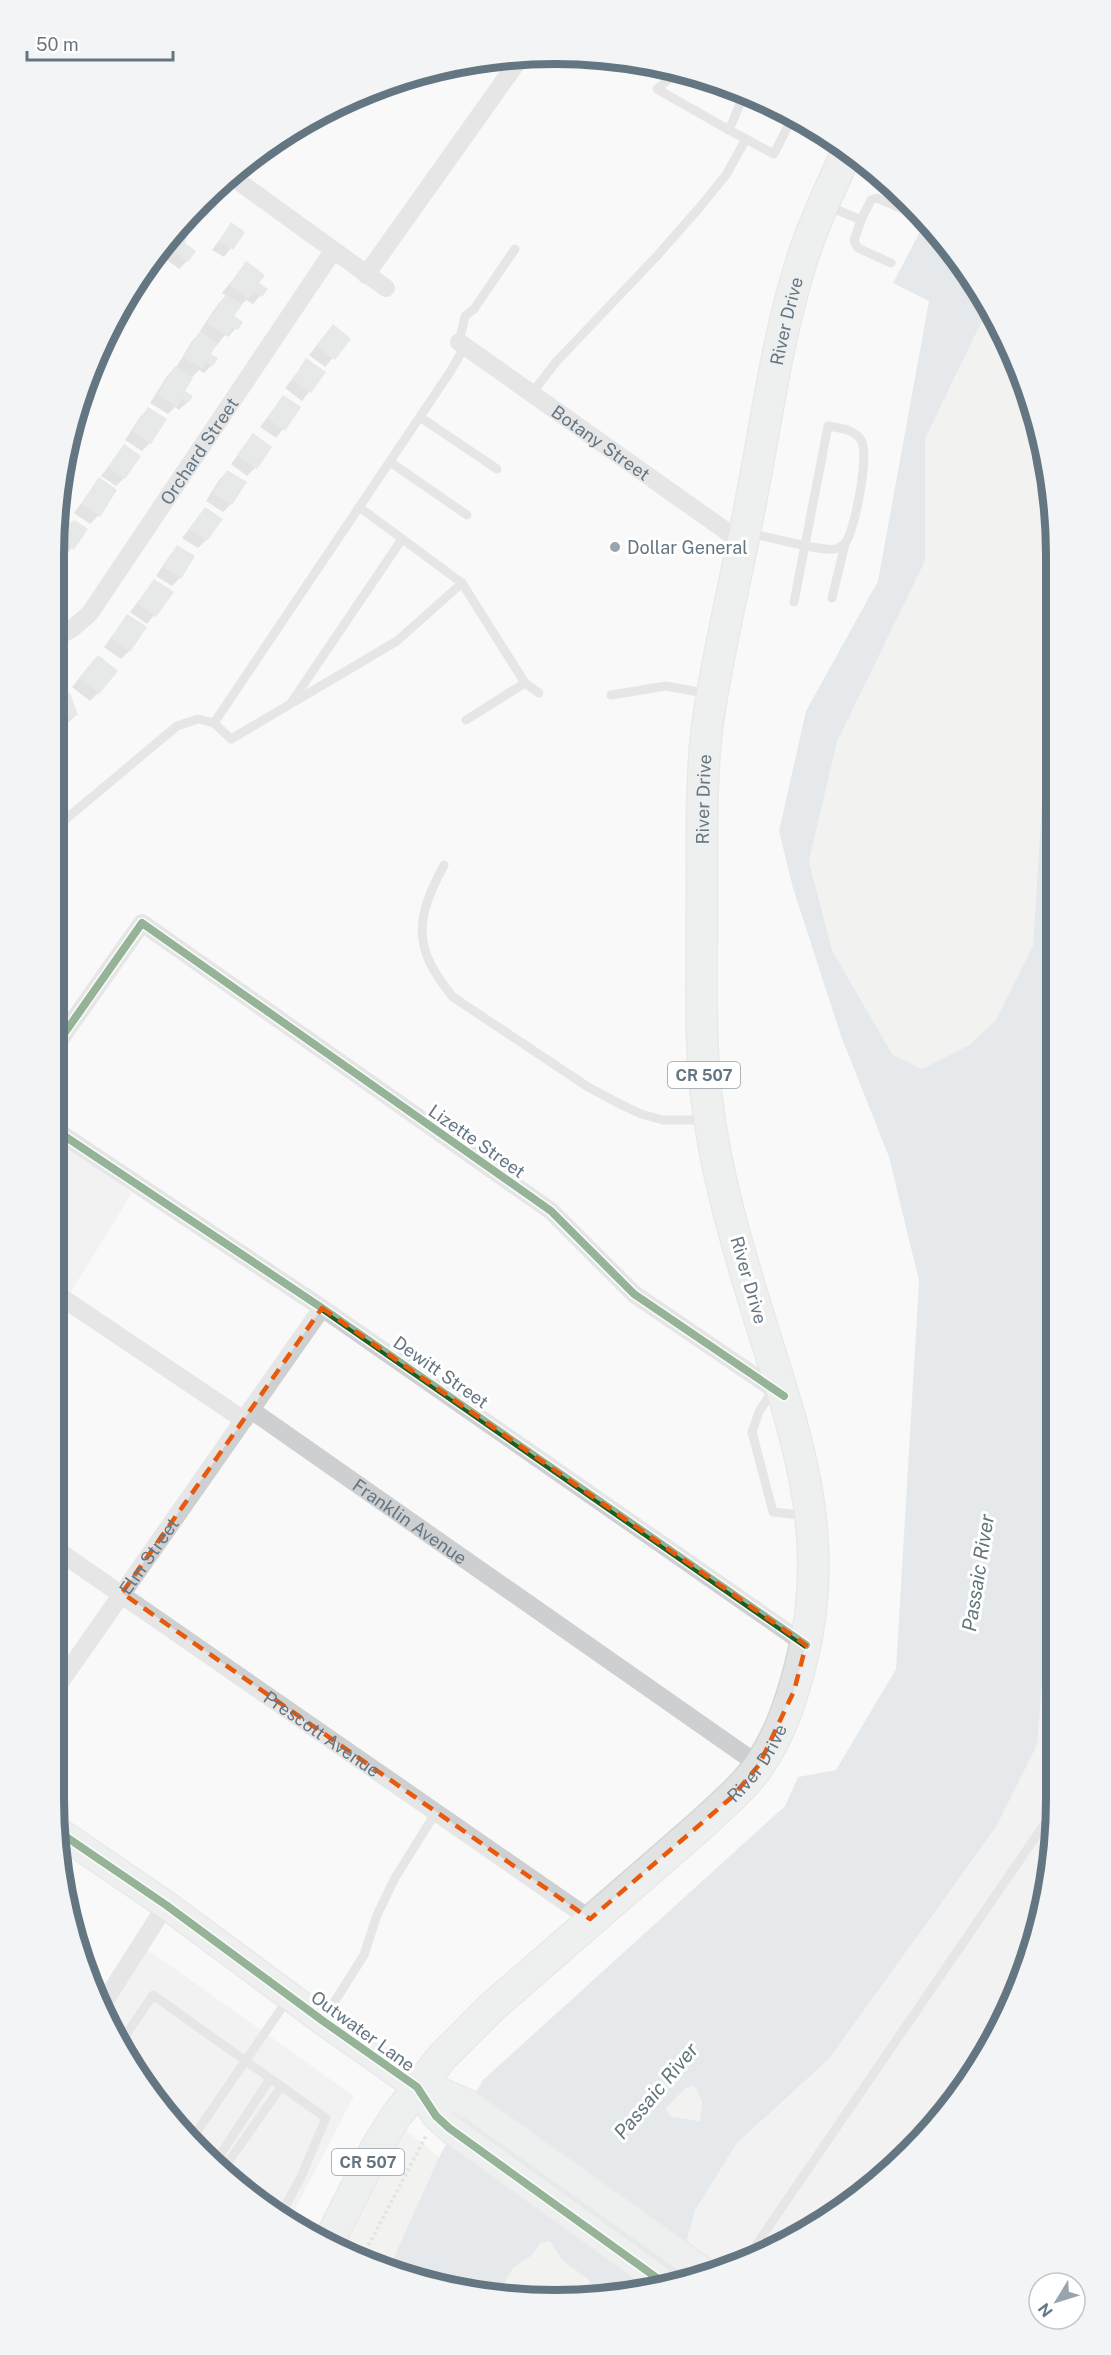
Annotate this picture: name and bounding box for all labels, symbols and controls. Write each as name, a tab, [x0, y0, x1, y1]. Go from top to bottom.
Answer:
scale bar	[27, 24, 172, 62]
text: 50 m	[36, 34, 79, 55]
street label: River Drive	[765, 274, 807, 367]
street label: Orchard Street	[155, 393, 242, 508]
street label: Botany Street	[548, 401, 654, 484]
place label: Dollar General	[627, 537, 748, 558]
marker: Dollar General	[608, 540, 622, 554]
street label: River Drive	[691, 753, 715, 844]
road number: CR 507	[668, 1062, 740, 1088]
street label: Lizette Street	[425, 1100, 529, 1182]
street label: River Drive	[726, 1234, 772, 1326]
street label: Dewitt Street	[389, 1332, 493, 1412]
street label: Franklin Avenue	[349, 1474, 471, 1568]
water label: Passaic River	[957, 1512, 999, 1633]
street label: Elm Street	[115, 1513, 183, 1598]
street label: Prescott Avenue	[260, 1686, 384, 1781]
street label: River Drive	[722, 1721, 791, 1806]
street label: Outwater Lane	[307, 1986, 419, 2076]
water label: Passaic River	[609, 2038, 704, 2144]
road number: CR 507	[332, 2149, 404, 2175]
north arrow	[1027, 2271, 1087, 2331]
text: N	[1034, 2299, 1057, 2321]

